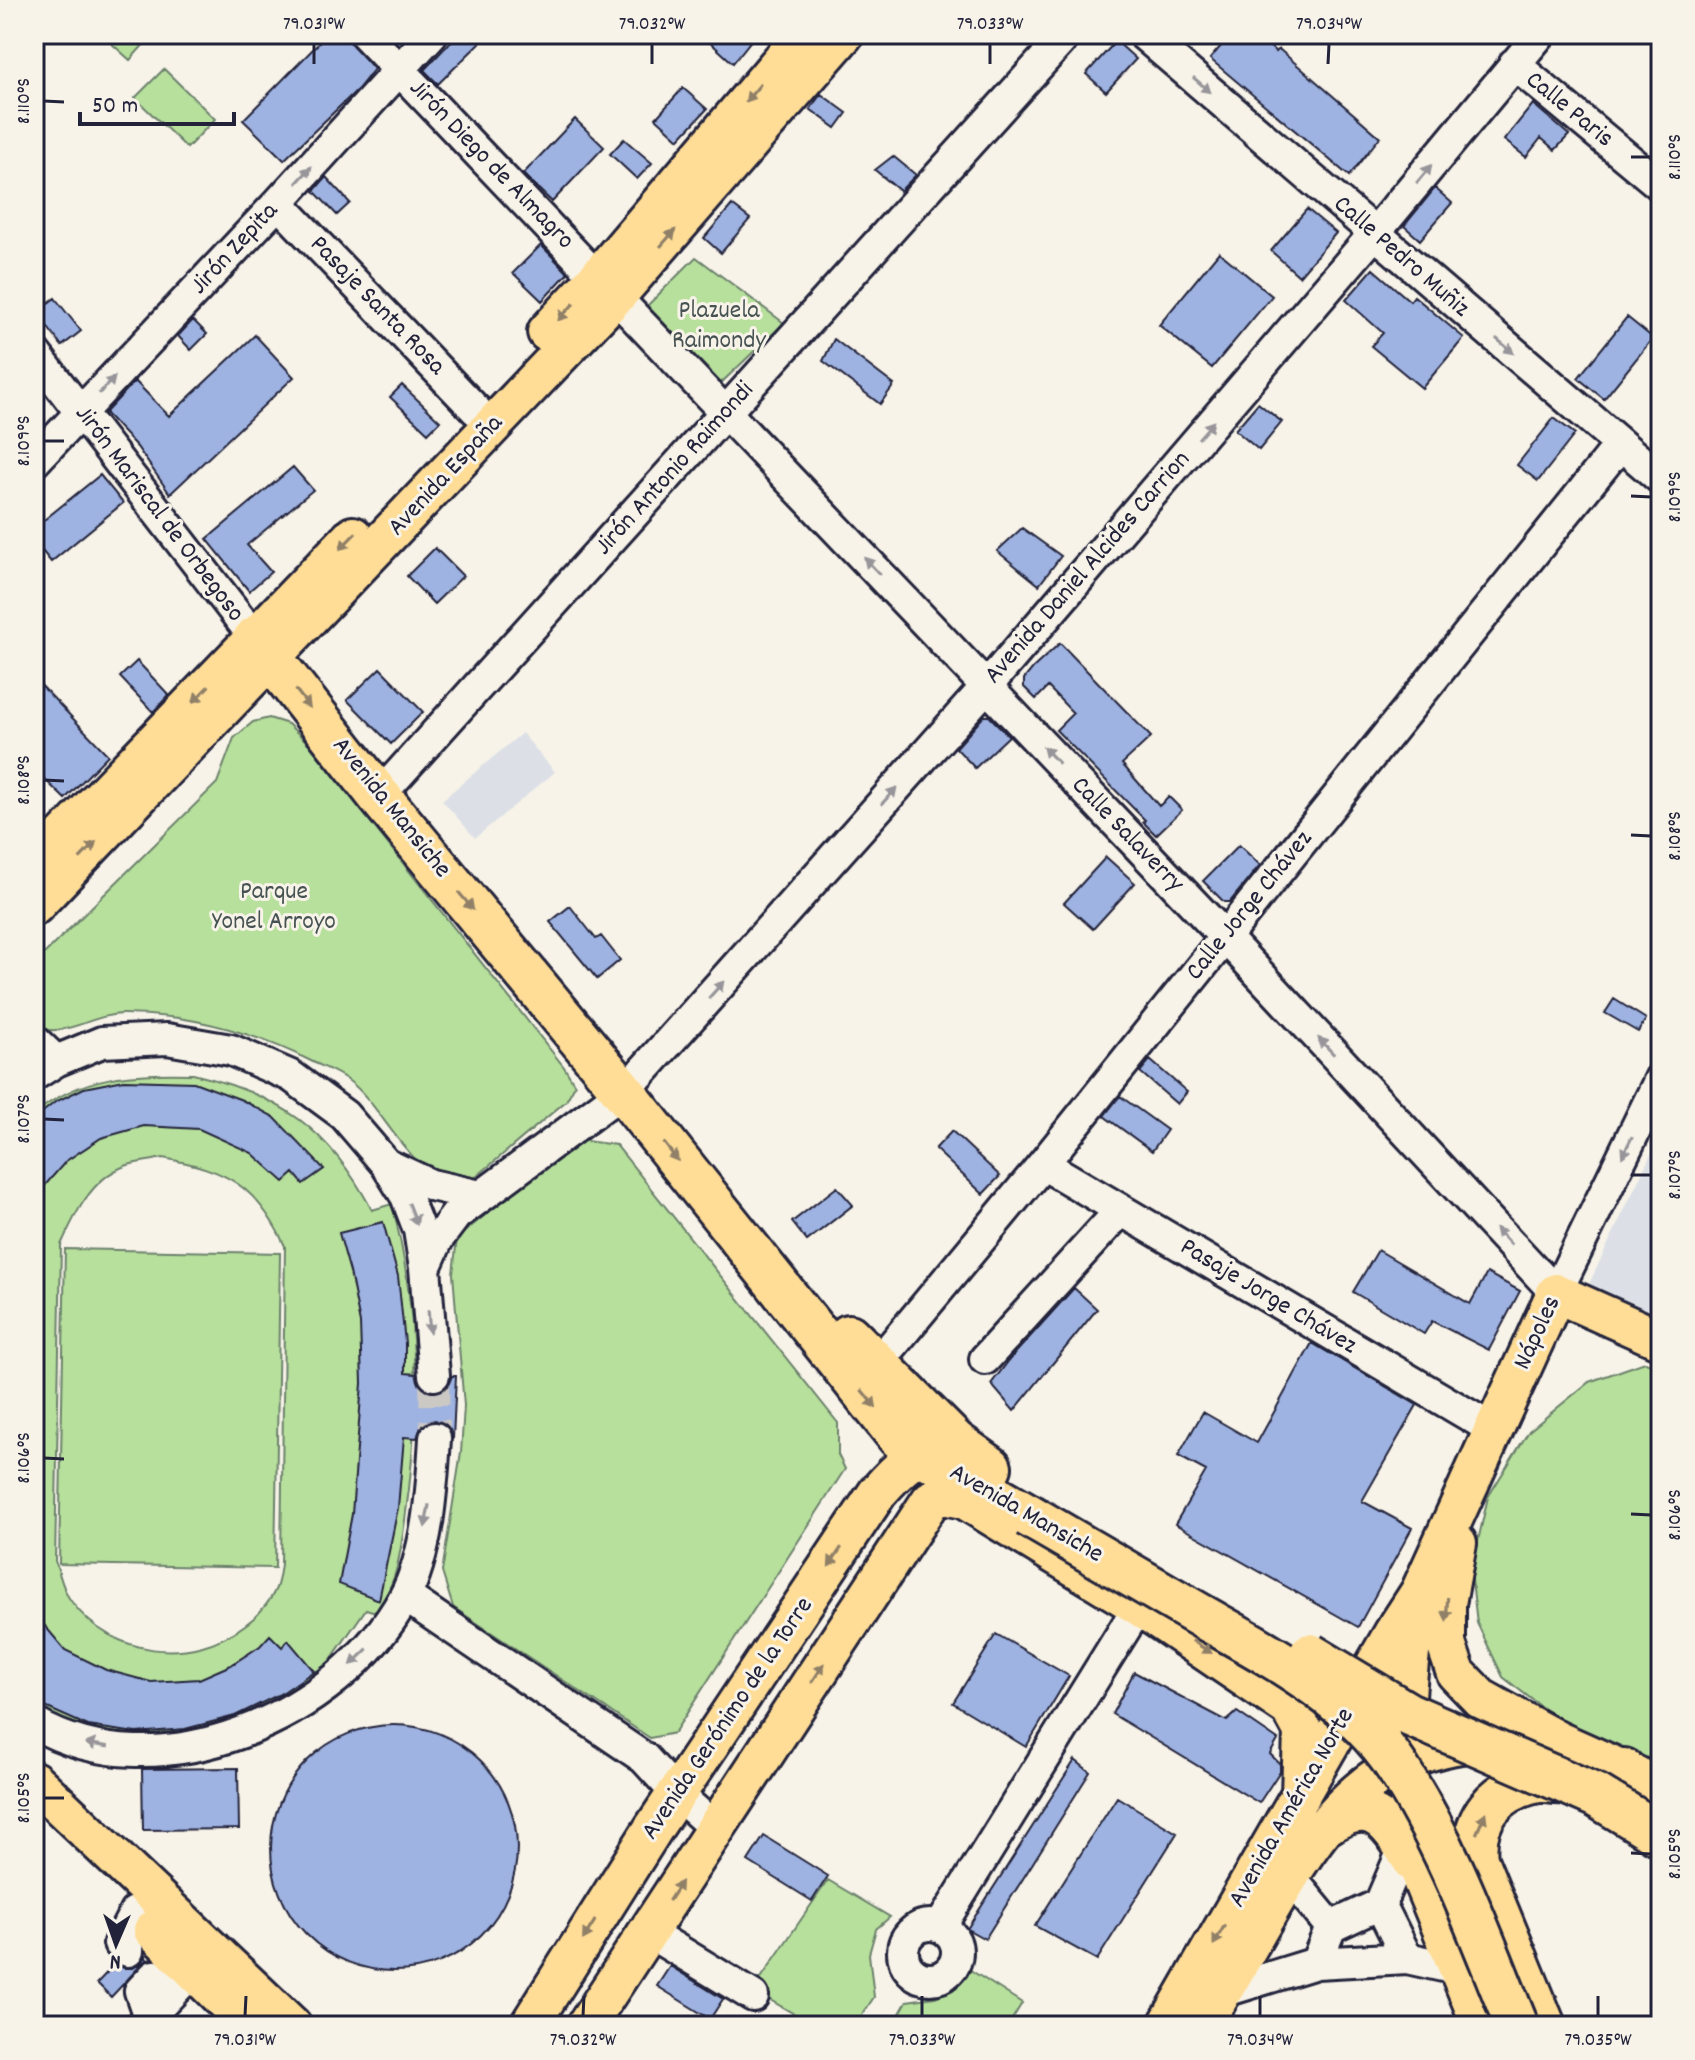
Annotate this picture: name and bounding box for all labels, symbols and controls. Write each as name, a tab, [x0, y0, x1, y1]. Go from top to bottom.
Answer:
text: 79.031°W	[283, 11, 346, 39]
text: 79.032°W	[619, 11, 686, 39]
text: 79.033°W	[957, 11, 1024, 39]
text: 79.034°W	[1296, 11, 1363, 39]
street label: Calle Paris	[1517, 63, 1621, 157]
street label: Jirón Diego de Almagro	[400, 71, 582, 259]
scale bar	[80, 76, 234, 126]
one-way arrow	[1191, 76, 1211, 93]
text: 8.110°S	[11, 78, 39, 124]
one-way arrow	[745, 83, 762, 103]
text: 50 m	[92, 90, 138, 124]
text: 8.110°S	[1662, 134, 1690, 180]
one-way arrow	[1415, 164, 1432, 184]
one-way arrow	[295, 165, 312, 185]
street label: Calle Pedro Muñiz	[1325, 187, 1478, 327]
street label: Jirón Zepita	[182, 194, 288, 304]
street label: Pasaje Santa Rosa	[300, 228, 454, 385]
one-way arrow	[658, 228, 676, 247]
park label: Plazuela Raimondy	[672, 293, 766, 360]
one-way arrow	[557, 302, 575, 321]
one-way arrow	[1494, 337, 1514, 354]
street label: Jirón Antonio Raimondi	[587, 374, 764, 564]
one-way arrow	[98, 375, 116, 394]
street label: Jirón Mariscal de Orbegoso	[65, 398, 253, 630]
street label: Avenida España	[380, 406, 513, 545]
text: 8.109°S	[11, 415, 39, 467]
one-way arrow	[1197, 420, 1214, 440]
street label: Avenida Daniel Alcides Carrion	[976, 443, 1200, 693]
text: 8.109°S	[1662, 471, 1690, 523]
one-way arrow	[340, 531, 358, 550]
one-way arrow	[864, 557, 882, 576]
one-way arrow	[192, 684, 210, 703]
one-way arrow	[294, 689, 311, 709]
street label: Avenida Mansiche	[322, 729, 460, 887]
one-way arrow	[1043, 746, 1061, 765]
text: 8.108°S	[11, 755, 39, 805]
street label: Calle Salaverry	[1062, 769, 1192, 902]
one-way arrow	[879, 786, 897, 805]
text: 8.108°S	[1662, 811, 1690, 861]
street label: Calle Jorge Chávez	[1178, 823, 1322, 989]
one-way arrow	[78, 841, 97, 860]
park label: Parque Yonel Arroyo	[212, 874, 336, 941]
one-way arrow	[457, 891, 474, 911]
one-way arrow	[706, 980, 724, 999]
one-way arrow	[1317, 1037, 1336, 1056]
text: 8.107°S	[11, 1094, 39, 1144]
one-way arrow	[1620, 1135, 1634, 1159]
one-way arrow	[662, 1142, 679, 1162]
text: 8.107°S	[1662, 1150, 1690, 1200]
one-way arrow	[406, 1202, 419, 1226]
one-way arrow	[1495, 1227, 1513, 1246]
street label: Pasaje Jorge Chávez	[1172, 1229, 1364, 1365]
street label: Nápoles	[1505, 1290, 1571, 1376]
one-way arrow	[423, 1310, 436, 1335]
one-way arrow	[860, 1389, 877, 1409]
text: 8.106°S	[11, 1432, 39, 1484]
street label: Avenida Mansiche	[942, 1455, 1110, 1573]
text: 8.106°S	[1662, 1489, 1690, 1541]
one-way arrow	[421, 1503, 433, 1528]
one-way arrow	[828, 1547, 843, 1568]
street label: Avenida Gerónimo de la Torre	[633, 1590, 823, 1848]
one-way arrow	[1440, 1597, 1453, 1622]
one-way arrow	[1191, 1640, 1212, 1655]
one-way arrow	[349, 1648, 368, 1666]
one-way arrow	[810, 1663, 825, 1684]
street label: Avenida América Norte	[1220, 1701, 1364, 1915]
one-way arrow	[84, 1738, 109, 1751]
text: 8.105°S	[11, 1772, 39, 1824]
one-way arrow	[1475, 1811, 1488, 1834]
text: 8.105°S	[1662, 1828, 1690, 1880]
one-way arrow	[667, 1880, 682, 1901]
north arrow	[76, 1904, 156, 1984]
one-way arrow	[583, 1919, 597, 1941]
one-way arrow	[1212, 1924, 1226, 1946]
text: N	[109, 1945, 121, 1976]
text: 79.031°W	[214, 2027, 277, 2055]
text: 79.032°W	[550, 2027, 617, 2055]
text: 79.033°W	[889, 2027, 956, 2055]
text: 79.034°W	[1227, 2027, 1294, 2055]
text: 79.035°W	[1564, 2027, 1632, 2055]

